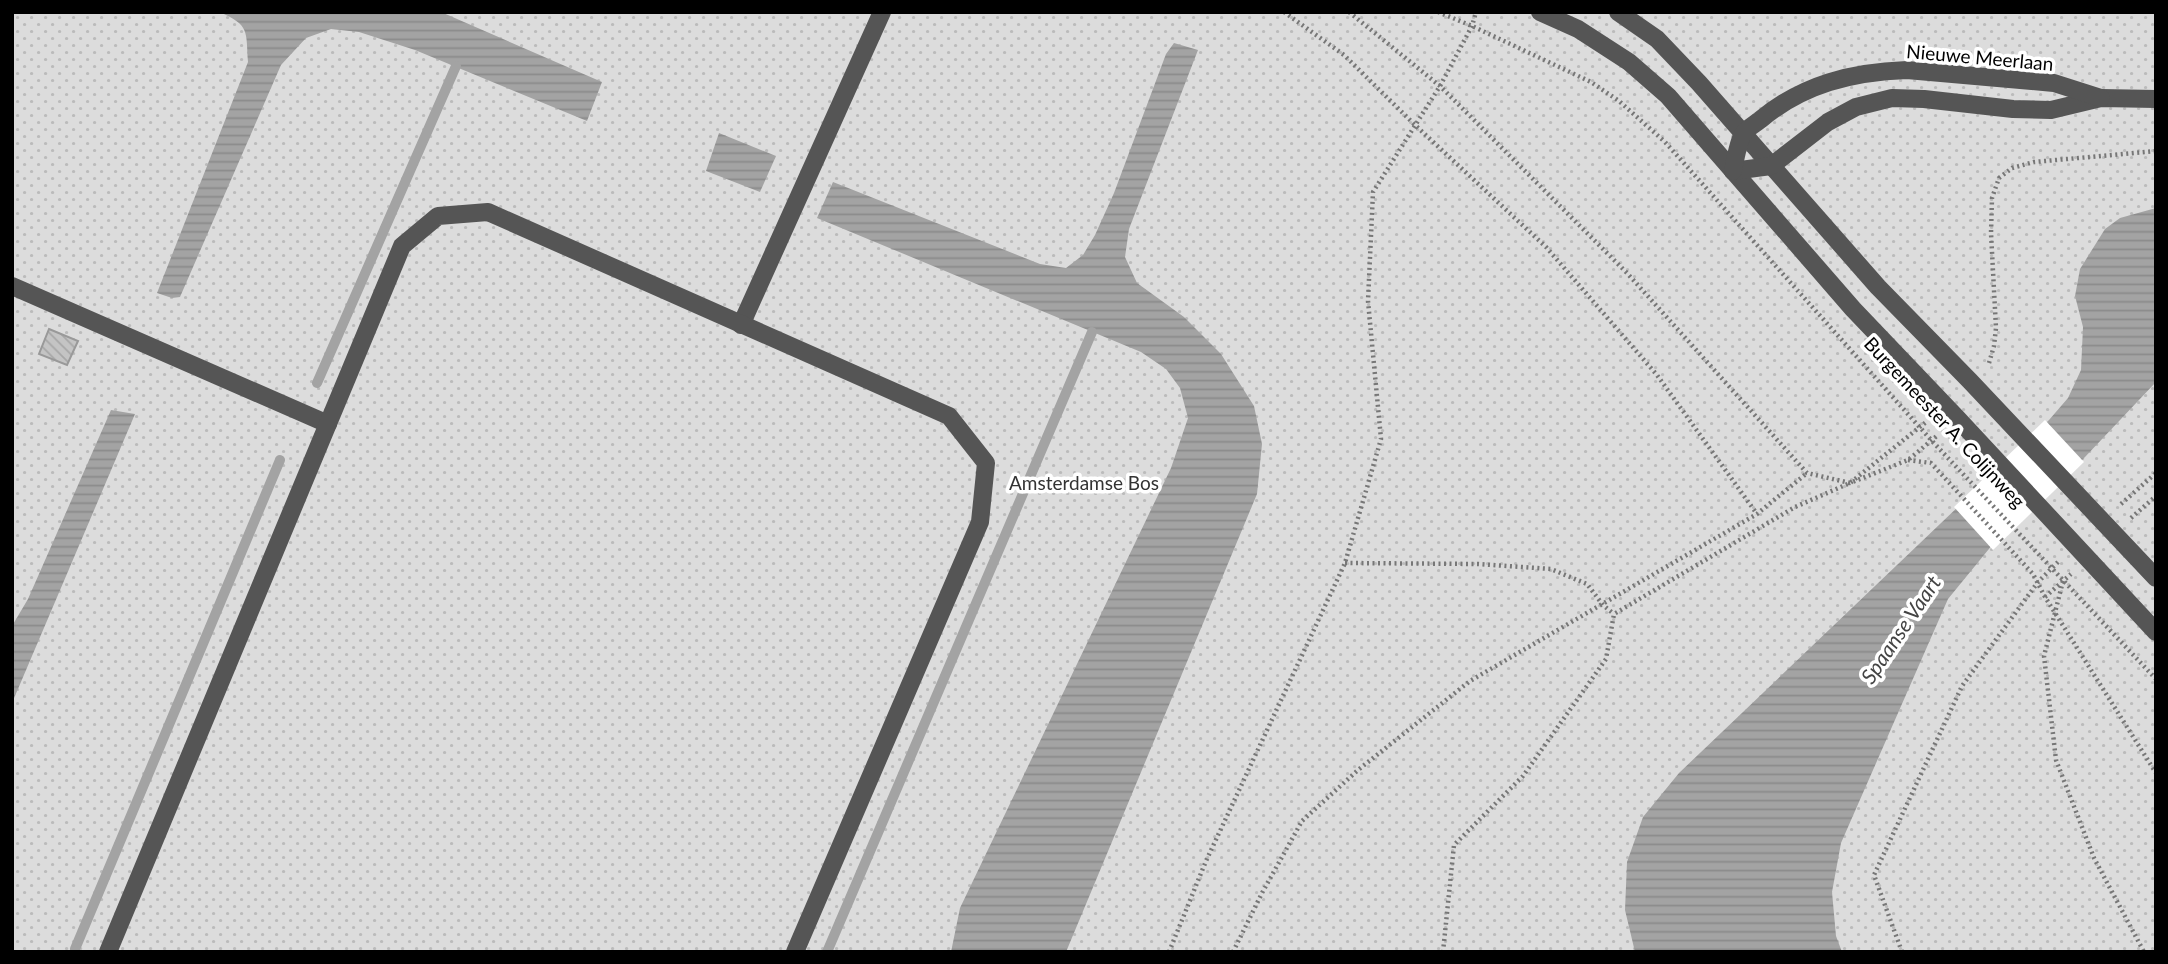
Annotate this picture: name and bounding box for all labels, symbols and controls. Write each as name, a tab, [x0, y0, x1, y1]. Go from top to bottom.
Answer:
street label: Nieuwe Meerlaan	[1906, 39, 2054, 75]
street label: Burgemeester A. Colijnweg	[1860, 332, 2030, 512]
park label: Amsterdamse Bos	[1009, 471, 1159, 494]
water label: Spaanse Vaart	[1855, 570, 1946, 688]

